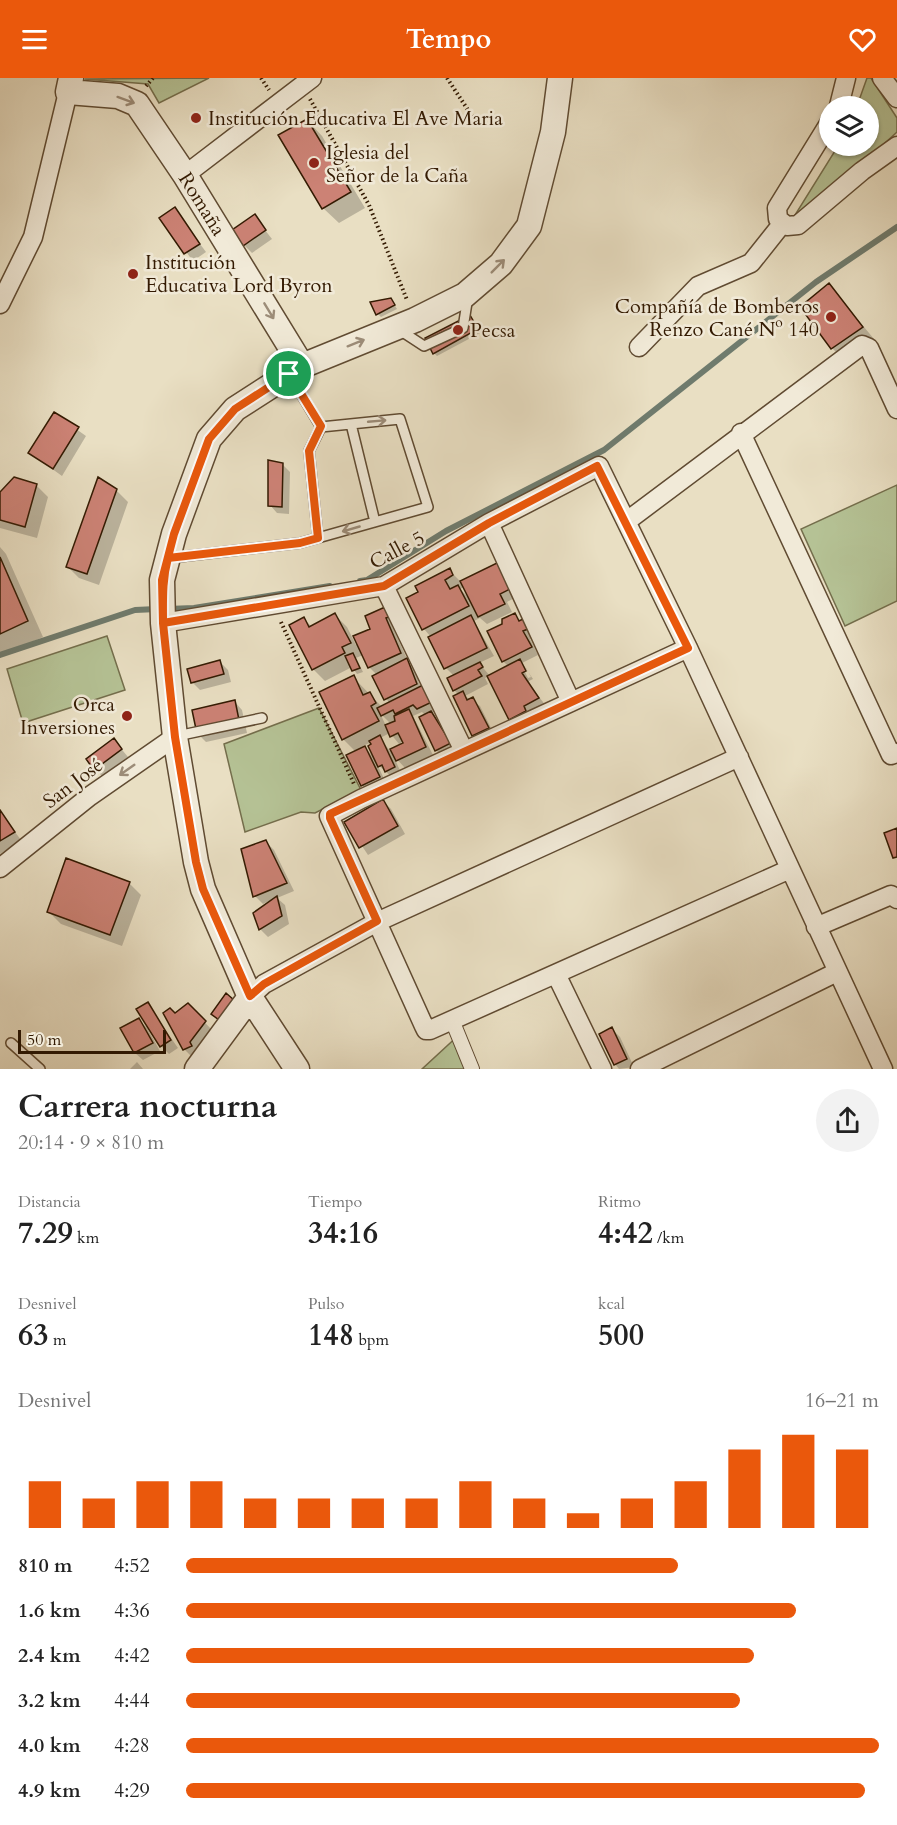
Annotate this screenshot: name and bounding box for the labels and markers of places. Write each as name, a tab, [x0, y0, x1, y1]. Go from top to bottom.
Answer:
place label: Institución Educativa El Ave Maria	[208, 105, 503, 132]
marker: Institución Educativa El Ave Maria	[189, 111, 203, 125]
place label: Iglesia del Señor de la Caña	[326, 139, 468, 189]
marker: Iglesia del Señor de la Caña	[307, 156, 321, 170]
place label: Institución Educativa Lord Byron	[145, 249, 333, 299]
marker: Institución Educativa Lord Byron	[126, 267, 140, 281]
place label: Compañía de Bomberos Renzo Cané Nº 140	[615, 293, 819, 343]
marker: Compañía de Bomberos Renzo Cané Nº 140	[824, 310, 838, 324]
place label: Pecsa	[470, 317, 516, 344]
marker: Pecsa	[451, 323, 465, 337]
pin	[263, 348, 314, 399]
place label: Orca Inversiones	[20, 691, 115, 741]
marker: Orca Inversiones	[120, 709, 134, 723]

